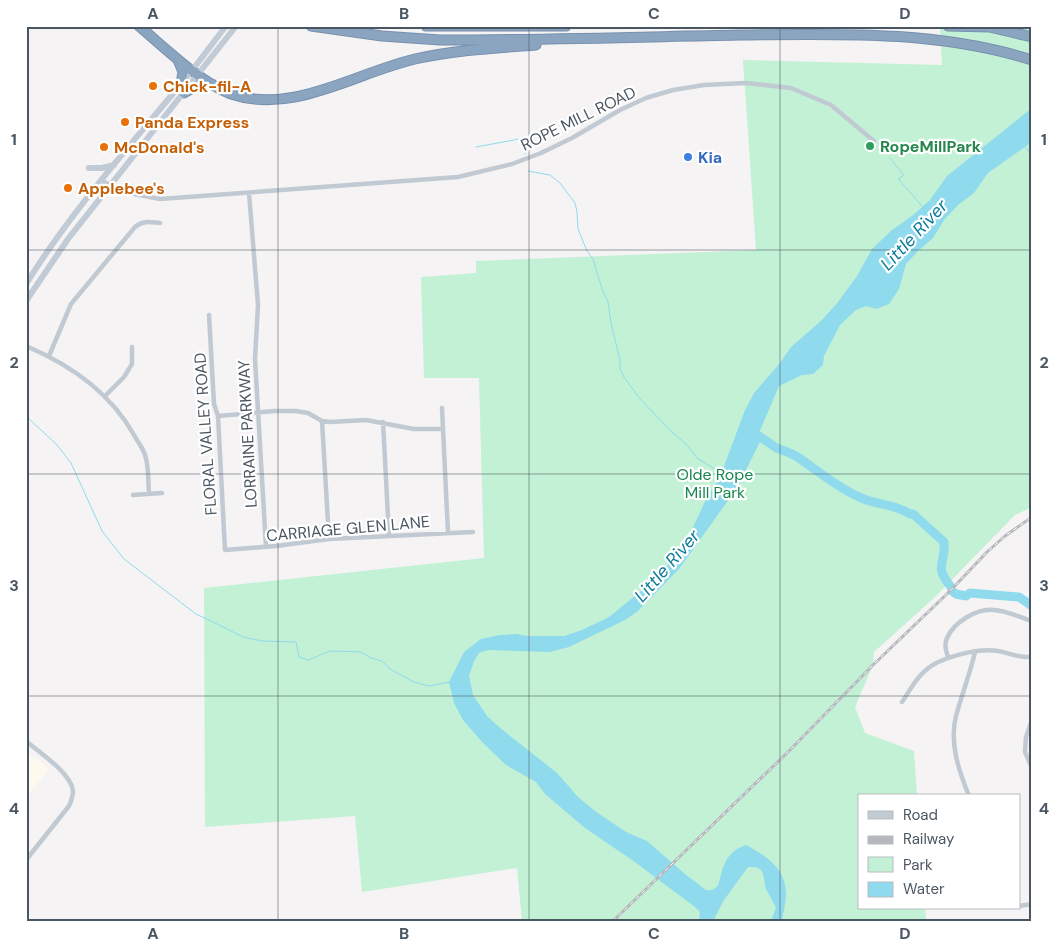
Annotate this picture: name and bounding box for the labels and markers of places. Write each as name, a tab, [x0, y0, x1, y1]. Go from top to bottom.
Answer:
place label: Chick-fil-A	[163, 76, 251, 97]
marker: Chick-fil-A	[147, 80, 159, 92]
place label: Panda Express	[135, 112, 249, 133]
marker: Panda Express	[119, 116, 131, 128]
place label: RopeMillPark	[880, 136, 982, 157]
place label: McDonald's	[114, 137, 205, 158]
marker: RopeMillPark	[864, 140, 876, 152]
marker: McDonald's	[98, 141, 110, 153]
place label: Kia	[698, 147, 722, 168]
marker: Kia	[682, 151, 694, 163]
place label: Applebee's	[78, 178, 165, 199]
marker: Applebee's	[62, 182, 74, 194]

